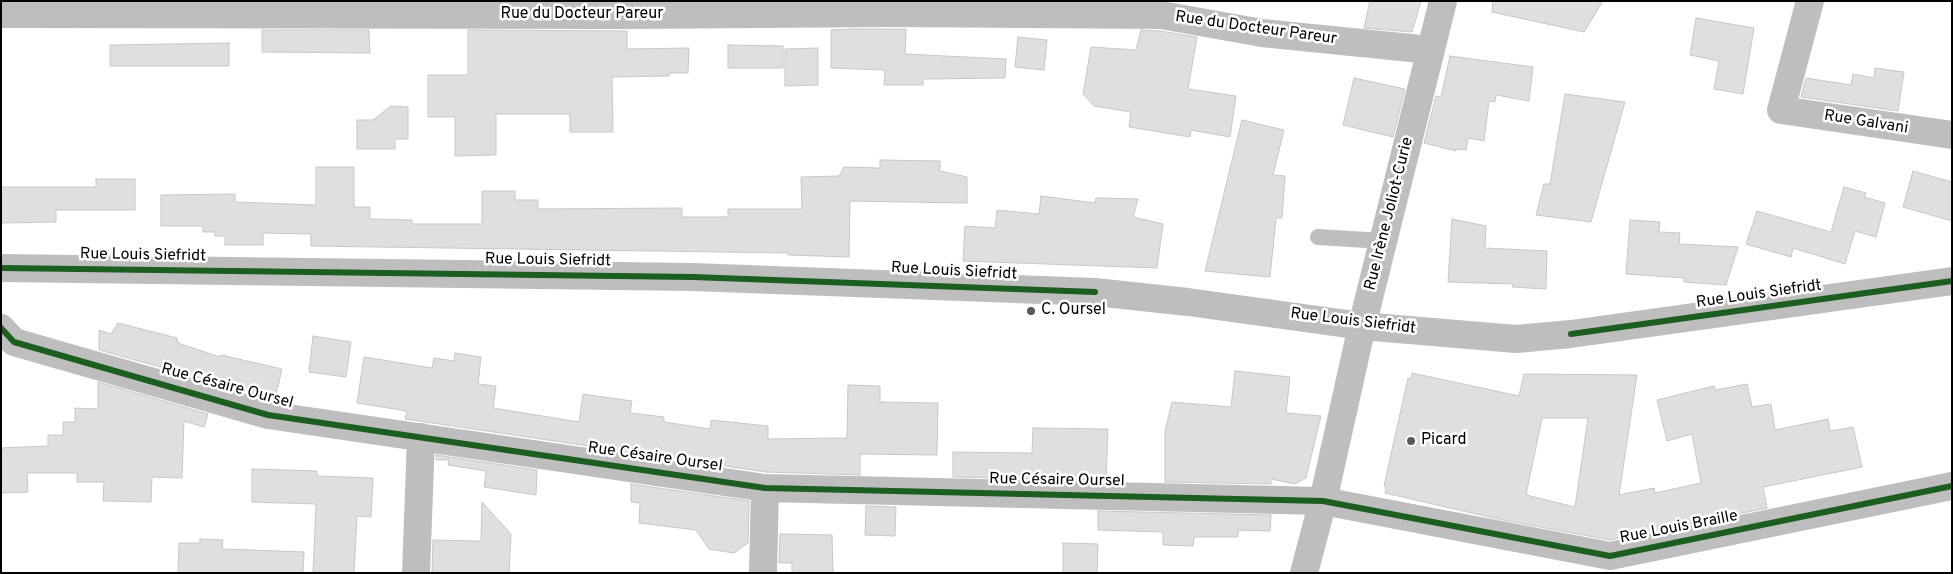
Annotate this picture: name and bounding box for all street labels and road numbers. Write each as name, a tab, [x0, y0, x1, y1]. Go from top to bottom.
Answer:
street label: Rue du Docteur Pareur	[501, 5, 663, 25]
street label: Rue du Docteur Pareur	[1174, 8, 1338, 50]
street label: Rue Galvani	[1823, 107, 1909, 139]
street label: Rue Irène Joliot-Curie	[1362, 135, 1418, 293]
street label: Rue Louis Siefridt	[80, 245, 206, 267]
street label: Rue Louis Siefridt	[485, 250, 611, 272]
street label: Rue Louis Siefridt	[890, 259, 1018, 285]
street label: Rue Louis Siefridt	[1695, 277, 1823, 313]
street label: Rue Louis Siefridt	[1289, 305, 1417, 339]
street label: Rue Césaire Oursel	[159, 360, 295, 414]
street label: Rue Césaire Oursel	[586, 439, 724, 477]
street label: Rue Césaire Oursel	[989, 470, 1125, 492]
street label: Rue Louis Braille	[1618, 507, 1740, 549]

